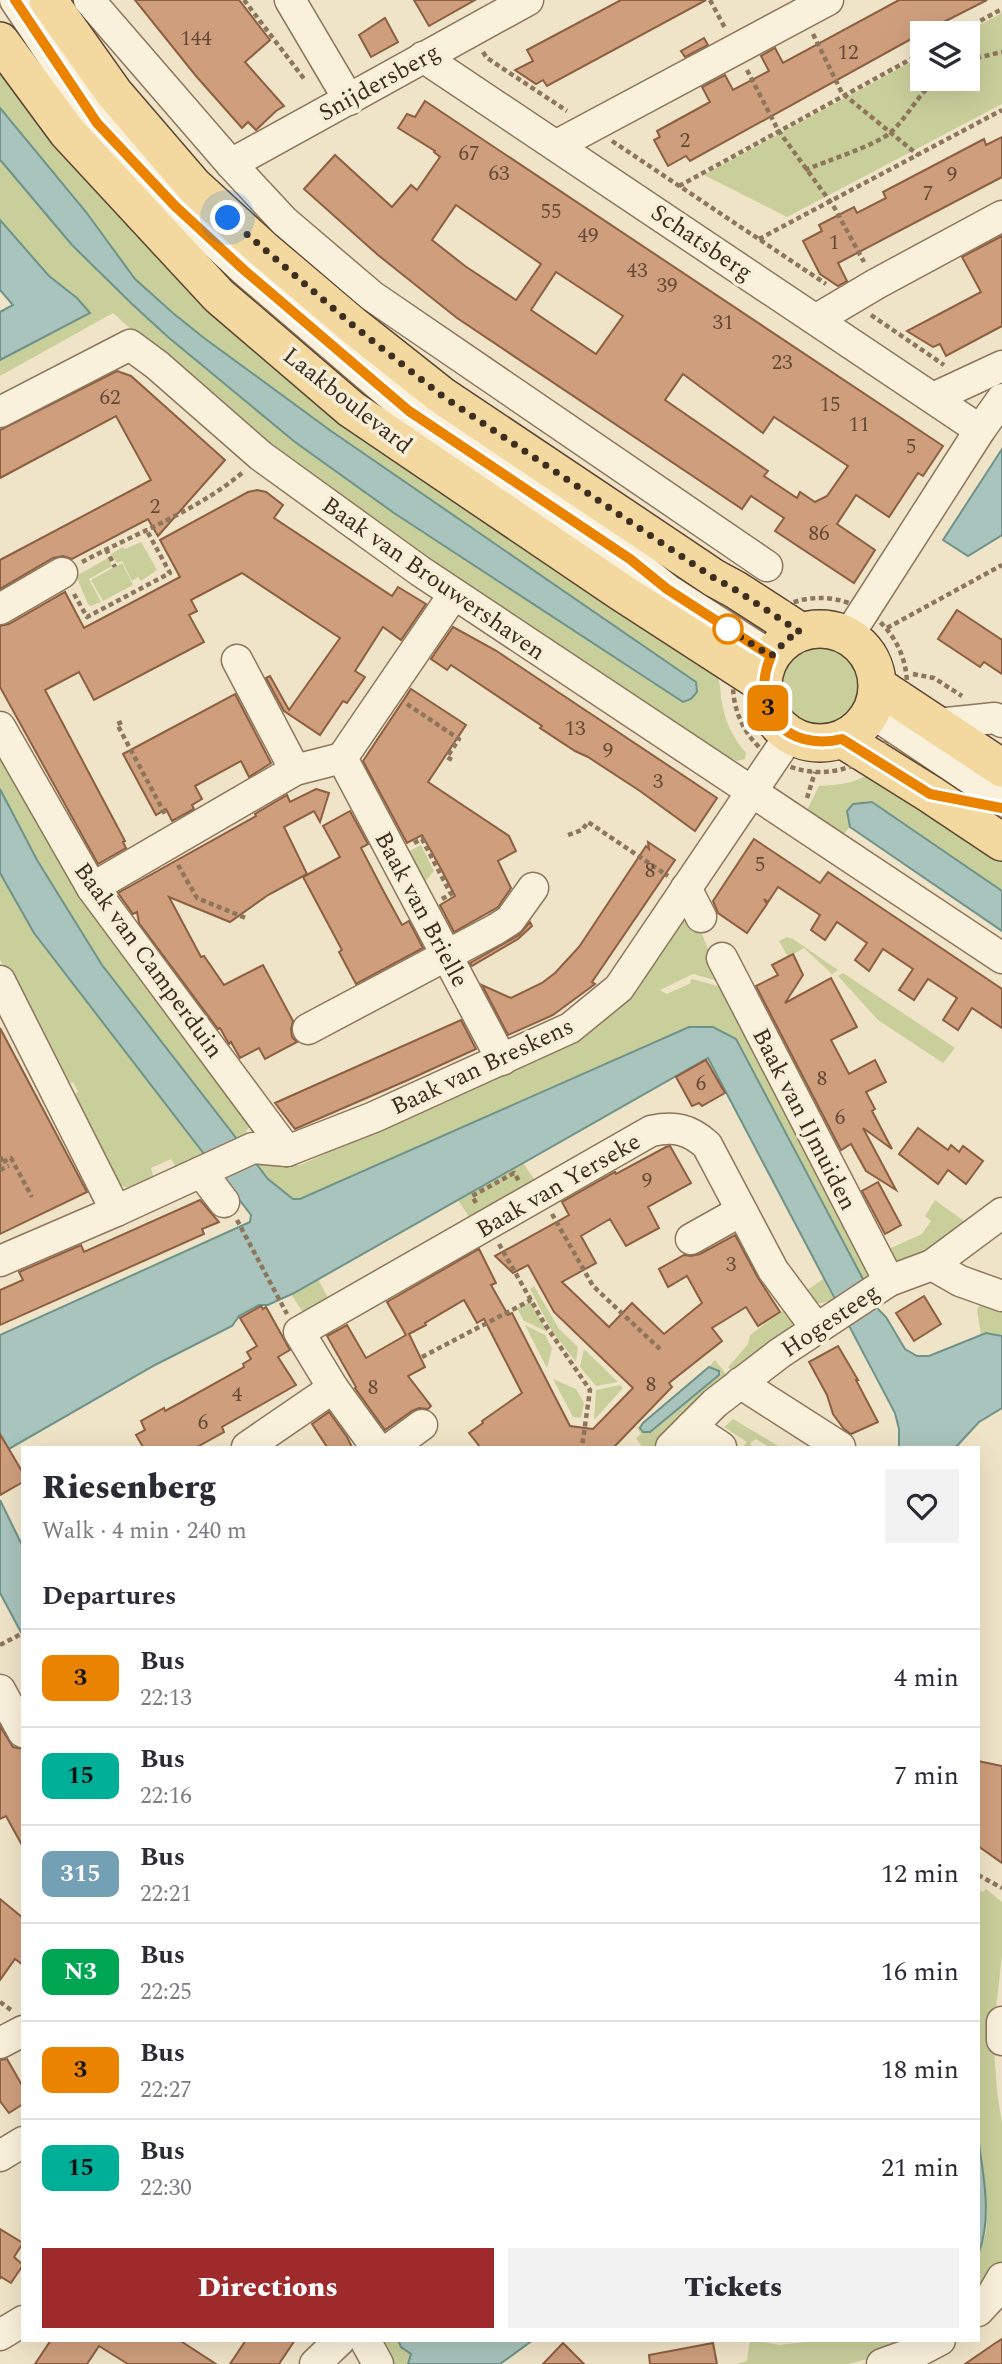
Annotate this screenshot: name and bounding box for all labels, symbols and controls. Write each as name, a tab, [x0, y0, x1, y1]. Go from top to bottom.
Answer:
map controls	[910, 21, 980, 91]
button: layers	[910, 21, 980, 91]
house number: 144	[180, 23, 212, 55]
street label: Snijdersberg	[312, 35, 447, 131]
house number: 12	[838, 37, 859, 69]
house number: 2	[680, 125, 690, 157]
house number: 67	[459, 138, 480, 170]
house number: 63	[489, 158, 510, 190]
house number: 9	[947, 159, 957, 191]
house number: 7	[923, 178, 933, 210]
street label: Schatsberg	[643, 195, 760, 290]
house number: 55	[541, 196, 562, 228]
your location	[210, 200, 245, 235]
house number: 49	[578, 220, 599, 252]
house number: 1	[829, 227, 839, 259]
house number: 43	[627, 255, 648, 287]
house number: 39	[657, 270, 678, 302]
house number: 31	[713, 307, 734, 339]
street label: Laakboulevard	[275, 338, 420, 463]
house number: 23	[772, 347, 793, 379]
house number: 62	[100, 382, 121, 414]
house number: 15	[820, 389, 841, 421]
house number: 11	[849, 409, 870, 441]
house number: 5	[906, 431, 916, 463]
street label: Baak van Brouwershaven	[314, 488, 553, 670]
house number: 2	[150, 491, 160, 523]
house number: 86	[809, 518, 830, 550]
unlabelled marker	[713, 614, 743, 644]
line badge: 3	[745, 685, 791, 731]
text: 3	[761, 690, 775, 726]
house number: 13	[565, 713, 586, 745]
house number: 9	[603, 735, 613, 767]
house number: 3	[653, 766, 664, 798]
street label: Baak van Brielle	[365, 825, 477, 994]
house number: 5	[755, 849, 765, 881]
street label: Baak van Camperduin	[65, 855, 232, 1066]
house number: 8	[645, 855, 655, 887]
street label: Baak van Breskens	[385, 1009, 580, 1125]
street label: Baak van IJmuiden	[743, 1022, 866, 1217]
house number: 8	[817, 1063, 827, 1095]
house number: 6	[696, 1068, 706, 1100]
house number: 6	[835, 1102, 845, 1134]
street label: Baak van Yerseke	[469, 1124, 648, 1248]
house number: 9	[642, 1165, 652, 1197]
house number: 3	[726, 1249, 737, 1281]
street label: Hogesteeg	[774, 1275, 887, 1367]
house number: 8	[646, 1369, 656, 1401]
house number: 8	[368, 1372, 378, 1404]
house number: 4	[232, 1379, 243, 1411]
house number: 6	[198, 1407, 208, 1439]
text: Riesenberg	[42, 1463, 217, 1513]
button: heart	[885, 1469, 959, 1543]
text: Walk · 4 min · 240 m	[42, 1514, 247, 1549]
text: Departures	[42, 1576, 176, 1616]
text: Bus	[140, 1641, 185, 1681]
text: 4 min	[894, 1658, 959, 1698]
text: 3	[74, 1660, 87, 1696]
text: 22:13	[140, 1681, 192, 1716]
text: Bus	[140, 1739, 185, 1779]
text: 7 min	[894, 1756, 959, 1796]
text: 15	[67, 1758, 94, 1794]
text: 22:16	[140, 1779, 192, 1814]
text: Bus	[140, 1837, 185, 1877]
text: 12 min	[881, 1854, 959, 1894]
text: 315	[60, 1856, 101, 1892]
text: 22:21	[140, 1877, 192, 1912]
text: Bus	[140, 1935, 185, 1975]
text: 16 min	[881, 1952, 959, 1992]
text: N3	[64, 1954, 97, 1990]
text: 22:25	[140, 1975, 192, 2010]
text: Bus	[140, 2033, 185, 2073]
text: 18 min	[881, 2050, 959, 2090]
text: 3	[74, 2052, 87, 2088]
text: 22:27	[140, 2073, 192, 2108]
text: Bus	[140, 2131, 185, 2171]
text: 21 min	[881, 2148, 959, 2188]
text: 15	[67, 2150, 94, 2186]
text: 22:30	[140, 2171, 192, 2206]
button: Directions	[42, 2248, 494, 2328]
button: Tickets	[508, 2248, 959, 2328]

